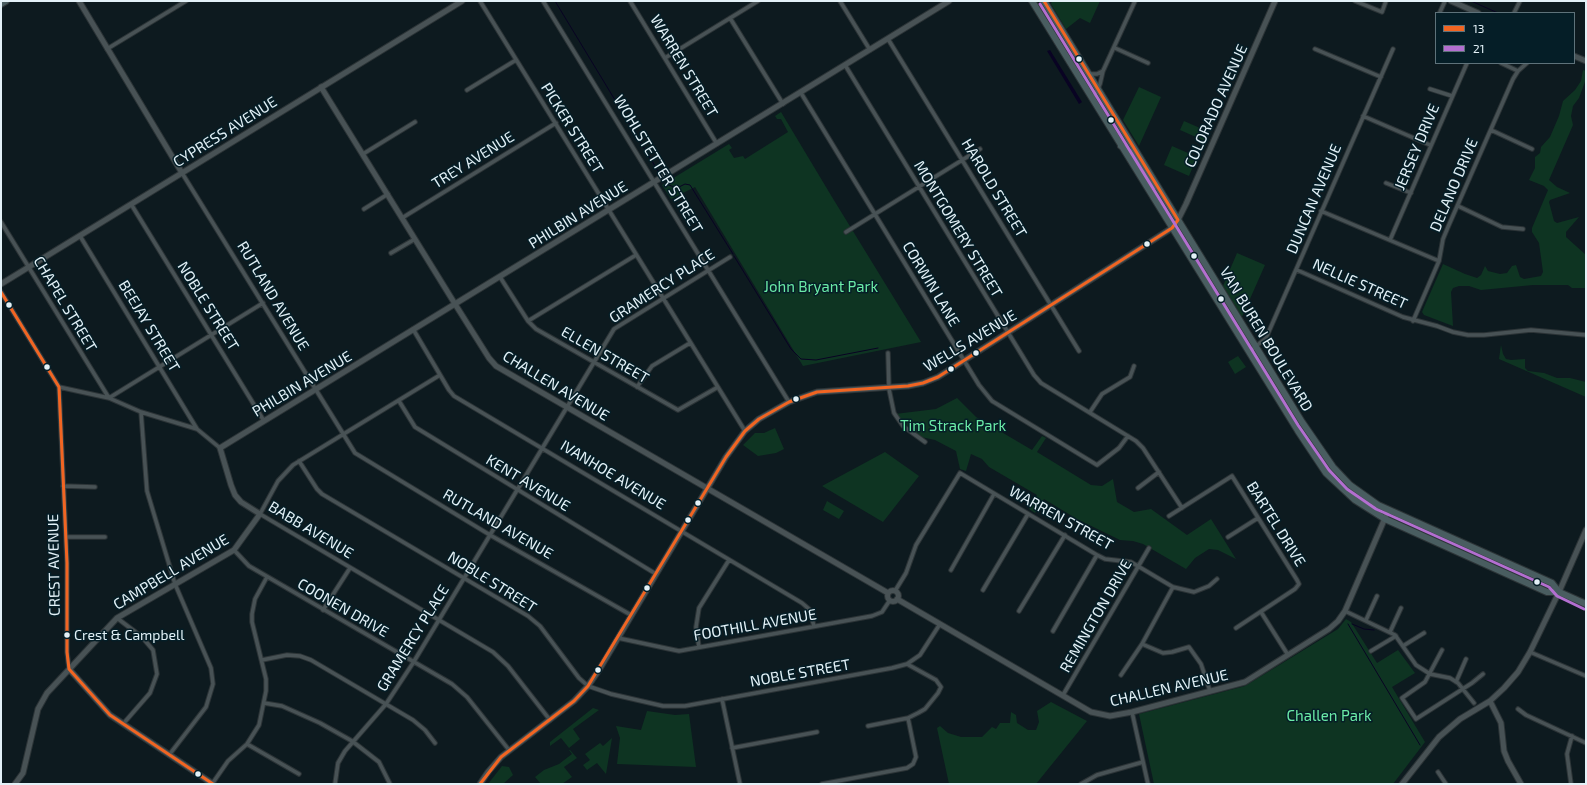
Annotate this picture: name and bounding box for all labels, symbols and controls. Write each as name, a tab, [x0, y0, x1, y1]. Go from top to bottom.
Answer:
street label: WARREN STREET	[646, 12, 722, 120]
legend	[1435, 12, 1575, 64]
text: 13	[1473, 21, 1484, 35]
text: 21	[1473, 41, 1485, 55]
street label: COLORADO AVENUE	[1181, 42, 1251, 170]
unlabelled marker	[1074, 54, 1084, 64]
street label: PICKER STREET	[537, 80, 607, 176]
street label: WOHLSTETTER STREET	[610, 92, 706, 236]
street label: CYPRESS AVENUE	[170, 93, 280, 171]
street label: JERSEY DRIVE	[1391, 101, 1443, 193]
unlabelled marker	[1106, 115, 1116, 125]
street label: TREY AVENUE	[429, 128, 517, 192]
street label: DELANO DRIVE	[1426, 135, 1482, 235]
street label: HAROLD STREET	[958, 136, 1030, 240]
street label: DUNCAN AVENUE	[1283, 141, 1345, 257]
street label: MONTGOMERY STREET	[910, 157, 1006, 301]
street label: PHILBIN AVENUE	[525, 177, 631, 253]
street label: RUTLAND AVENUE	[233, 238, 313, 354]
street label: CORWIN LANE	[899, 238, 963, 330]
unlabelled marker	[1142, 239, 1152, 249]
street label: GRAMERCY PLACE	[606, 245, 718, 327]
unlabelled marker	[1189, 251, 1199, 261]
street label: CHAPEL STREET	[29, 253, 101, 355]
street label: NELLIE STREET	[1310, 255, 1410, 313]
street label: NOBLE STREET	[174, 258, 242, 354]
street label: VAN BUREN BOULEVARD	[1216, 263, 1316, 415]
street label: BEEJAY STREET	[115, 277, 183, 375]
park label: John Bryant Park	[764, 278, 878, 296]
unlabelled marker	[1216, 294, 1226, 304]
unlabelled marker	[4, 300, 14, 310]
street label: WELLS AVENUE	[920, 306, 1020, 376]
street label: ELLEN STREET	[558, 323, 652, 387]
street label: PHILBIN AVENUE	[249, 347, 355, 421]
street label: CHALLEN AVENUE	[500, 347, 612, 425]
unlabelled marker	[971, 348, 981, 358]
unlabelled marker	[42, 362, 52, 372]
unlabelled marker	[946, 364, 956, 374]
unlabelled marker	[791, 394, 801, 404]
park label: Tim Strack Park	[900, 417, 1006, 435]
street label: IVANHOE AVENUE	[557, 436, 669, 514]
street label: KENT AVENUE	[483, 451, 573, 515]
street label: BARTEL DRIVE	[1243, 478, 1309, 570]
street label: WARREN STREET	[1006, 482, 1116, 554]
street label: RUTLAND AVENUE	[440, 485, 556, 563]
street label: BABB AVENUE	[265, 498, 357, 562]
unlabelled marker	[693, 498, 703, 508]
street label: CREST AVENUE	[44, 514, 64, 616]
unlabelled marker	[683, 515, 693, 525]
street label: CAMPBELL AVENUE	[110, 530, 232, 614]
street label: NOBLE STREET	[444, 548, 540, 616]
street label: REMINGTON DRIVE	[1056, 556, 1136, 676]
street label: COONEN DRIVE	[294, 575, 392, 641]
unlabelled marker	[1532, 577, 1542, 587]
street label: GRAMERCY PLACE	[373, 581, 453, 695]
unlabelled marker	[642, 583, 652, 593]
street label: FOOTHILL AVENUE	[692, 605, 818, 645]
place label: Crest & Campbell	[74, 627, 184, 643]
marker: Crest & Campbell	[62, 630, 72, 640]
street label: NOBLE STREET	[749, 655, 851, 691]
unlabelled marker	[593, 665, 603, 675]
street label: CHALLEN AVENUE	[1108, 666, 1230, 710]
park label: Challen Park	[1286, 707, 1372, 725]
unlabelled marker	[193, 769, 203, 779]

